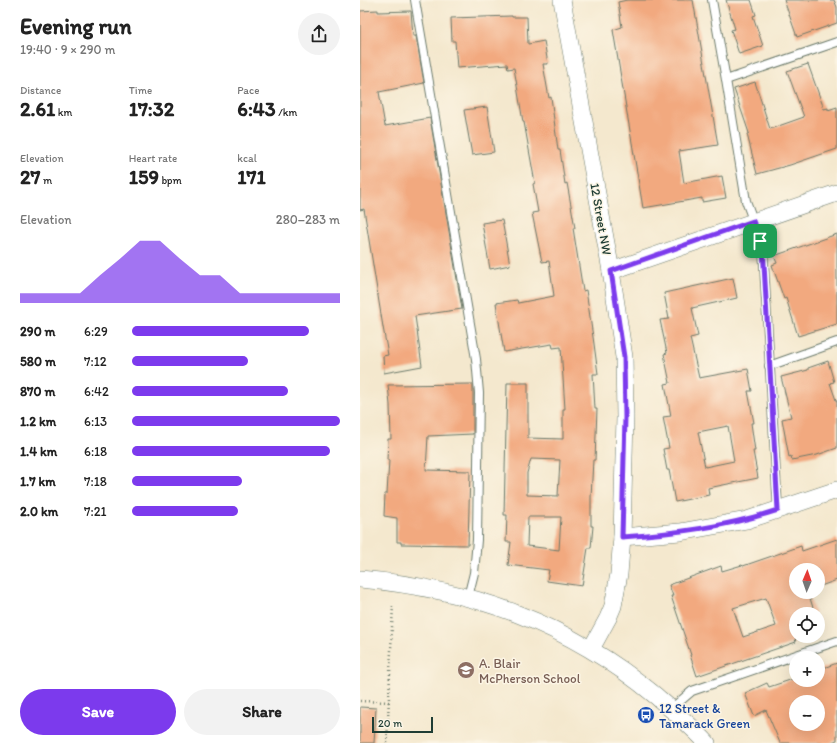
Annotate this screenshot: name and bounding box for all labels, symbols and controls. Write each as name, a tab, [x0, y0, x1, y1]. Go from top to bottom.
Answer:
text: Evening run	[20, 13, 132, 40]
button: share	[298, 13, 340, 55]
text: 19:40 · 9 × 290 m	[20, 42, 115, 57]
text: Distance	[20, 84, 61, 97]
text: Time	[129, 84, 152, 97]
text: Pace	[237, 84, 259, 97]
text: 2.61	[20, 97, 55, 121]
text: 17:32	[129, 97, 174, 121]
text: 6:43	[237, 97, 276, 121]
text: km	[55, 106, 72, 119]
text: /km	[276, 106, 297, 119]
text: Elevation	[20, 152, 64, 165]
text: Heart rate	[129, 152, 177, 165]
text: kcal	[237, 152, 257, 165]
text: 27	[20, 165, 40, 189]
text: 159	[129, 165, 159, 189]
text: 171	[237, 165, 266, 189]
text: m	[40, 174, 52, 187]
text: bpm	[159, 174, 182, 187]
street label: 12 Street NW	[587, 182, 615, 256]
text: Elevation	[20, 212, 72, 227]
text: 280–283 m	[276, 212, 340, 227]
pin	[743, 224, 777, 258]
icon: arrive	[749, 230, 771, 252]
text: 290 m	[20, 324, 56, 339]
text: 6:29	[84, 324, 108, 339]
text: 580 m	[20, 354, 56, 369]
text: 7:12	[84, 354, 107, 369]
text: 870 m	[20, 384, 55, 399]
text: 6:42	[84, 384, 109, 399]
text: 1.2 km	[20, 414, 56, 429]
text: 6:13	[84, 414, 107, 429]
text: 1.4 km	[20, 444, 57, 459]
text: 6:18	[84, 444, 107, 459]
text: 1.7 km	[20, 474, 56, 489]
text: 7:18	[84, 474, 107, 489]
text: 2.0 km	[20, 504, 58, 519]
text: 7:21	[84, 504, 107, 519]
north arrow	[789, 563, 825, 599]
map controls	[789, 563, 825, 731]
button: locate	[789, 607, 825, 643]
button: +	[789, 651, 825, 687]
place label: A. Blair McPherson School	[479, 656, 581, 686]
school or university icon: A. Blair McPherson School	[456, 660, 476, 680]
button: Save	[20, 689, 176, 735]
button: Share	[184, 689, 340, 735]
button: −	[789, 695, 825, 731]
place label: 12 Street & Tamarack Green	[659, 701, 751, 731]
bus stop icon: 12 Street & Tamarack Green	[636, 705, 656, 725]
scale bar	[372, 715, 433, 734]
text: 20 m	[378, 717, 402, 730]

